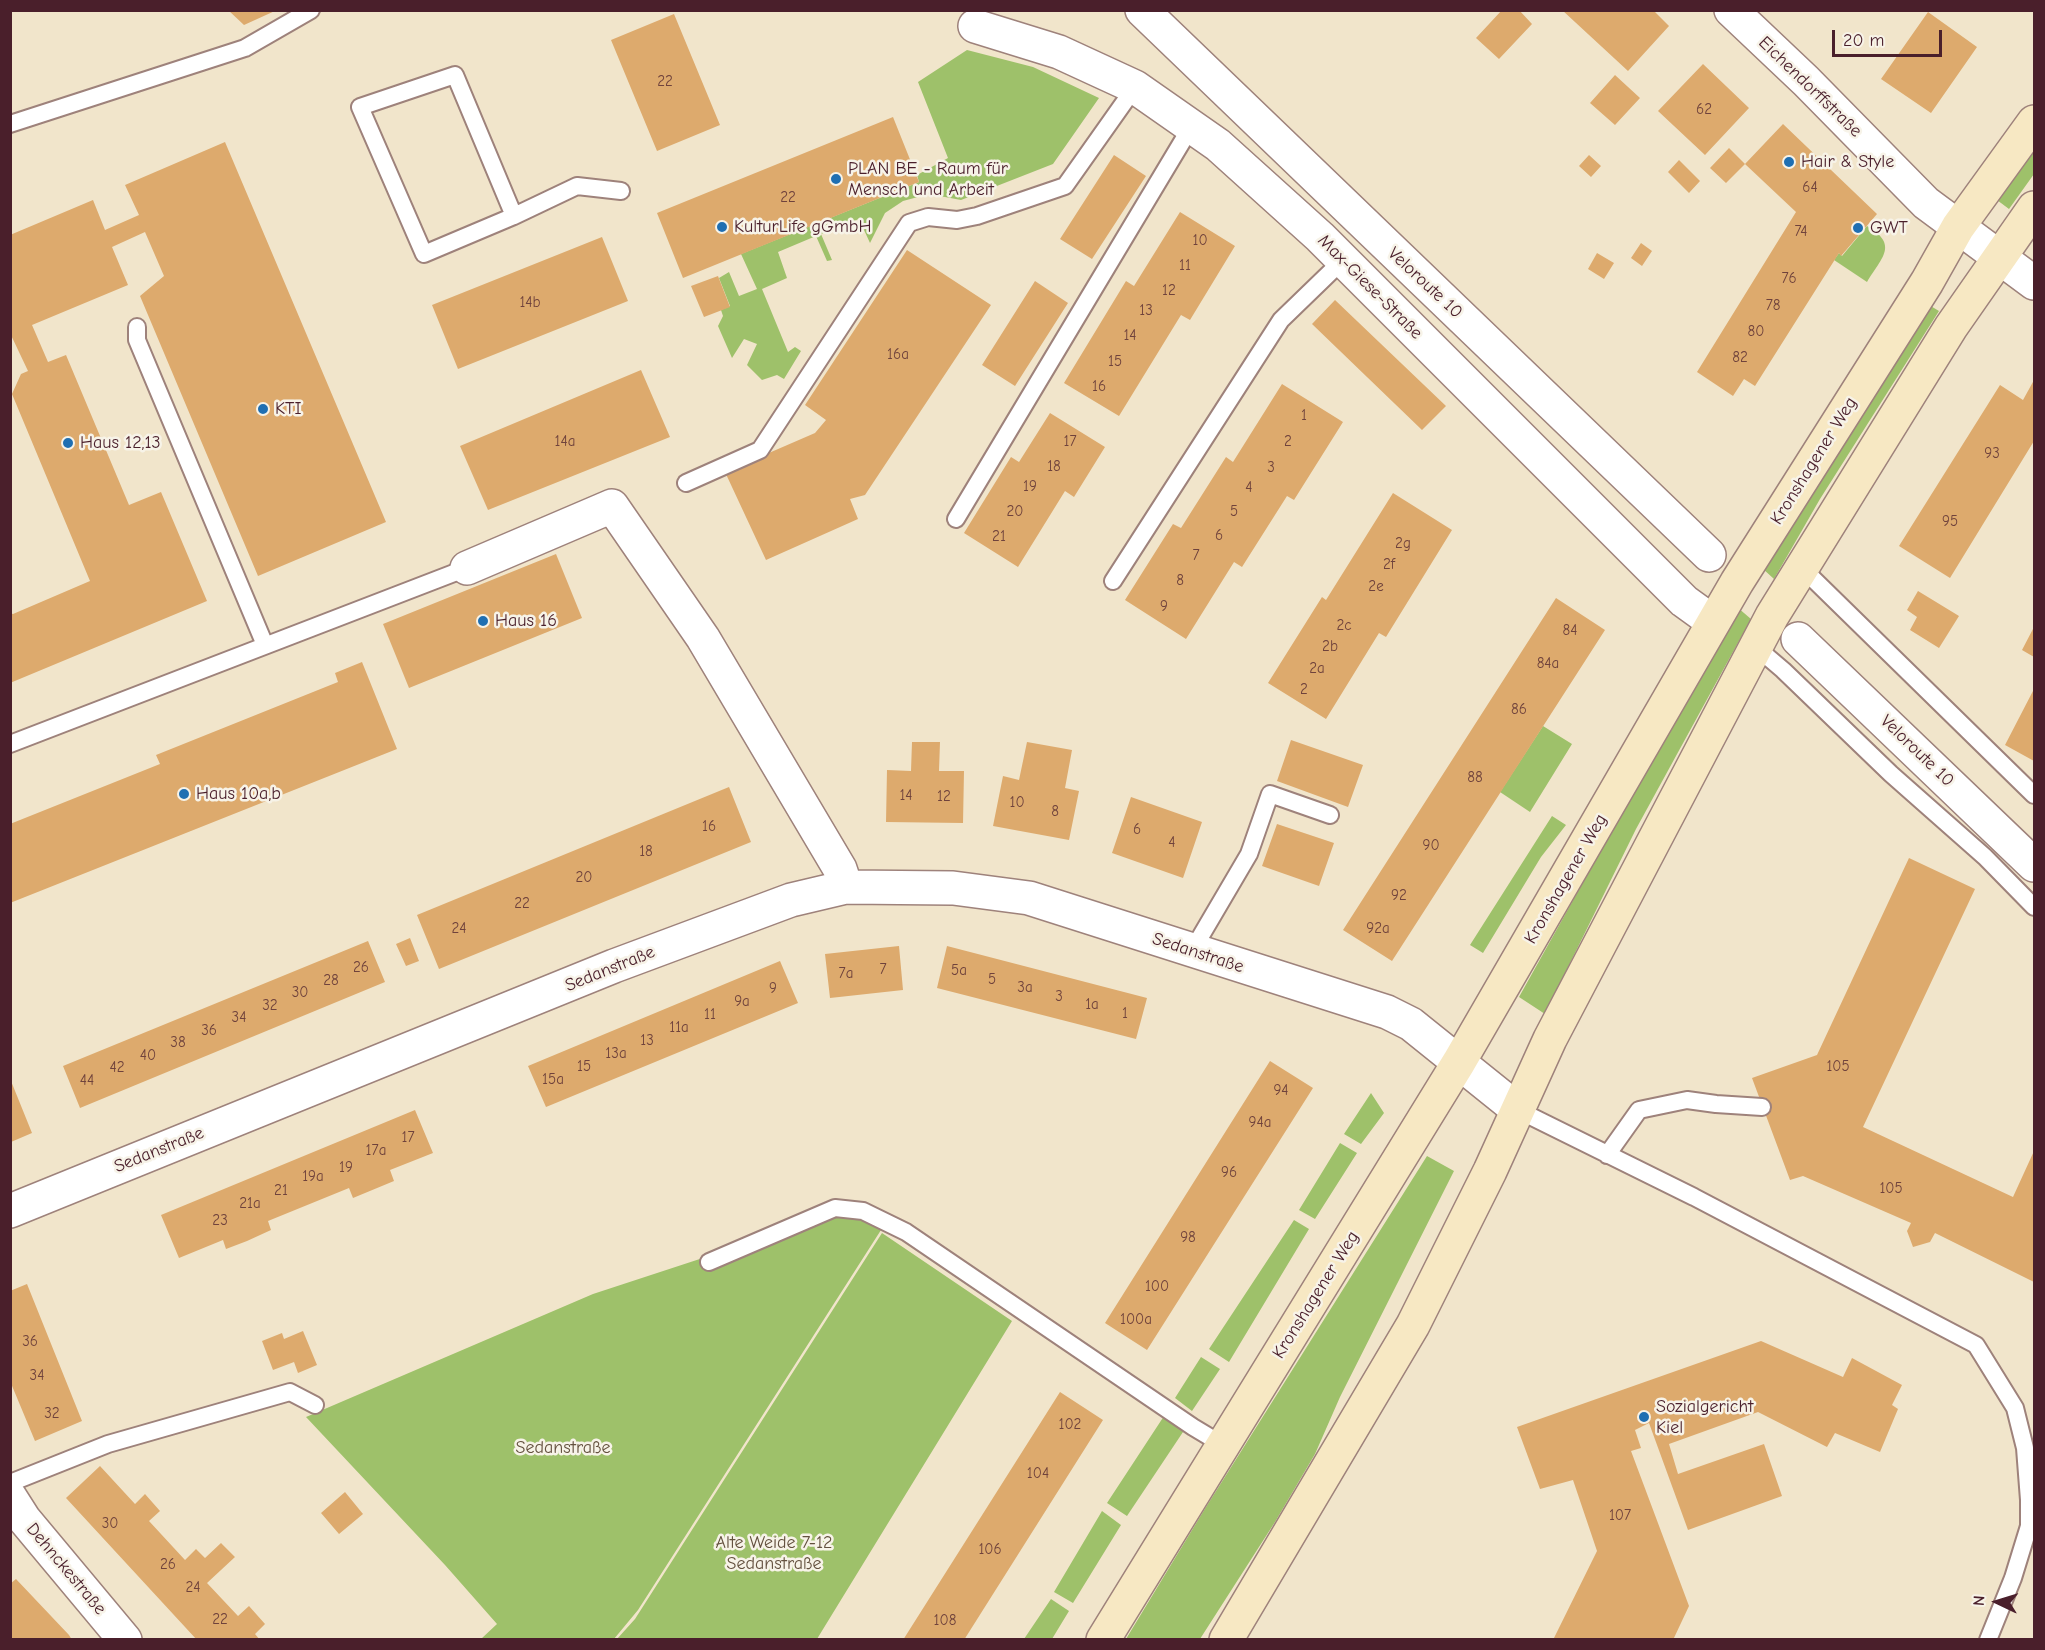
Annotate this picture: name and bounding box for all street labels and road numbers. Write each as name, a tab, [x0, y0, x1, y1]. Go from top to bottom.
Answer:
street label: Eichendorffstraße	[1754, 32, 1866, 142]
street label: Max-Giese-Straße	[1313, 230, 1427, 344]
street label: Veloroute 10	[1383, 243, 1467, 323]
street label: Kronshagener Weg	[1766, 393, 1862, 529]
street label: Veloroute 10	[1876, 710, 1958, 792]
street label: Kronshagener Weg	[1520, 810, 1612, 948]
street label: Sedanstraße	[1150, 928, 1246, 978]
street label: Sedanstraße	[562, 941, 658, 997]
street label: Sedanstraße	[111, 1122, 207, 1178]
street label: Kronshagener Weg	[1268, 1227, 1364, 1363]
street label: Dehnckestraße	[21, 1519, 111, 1619]

